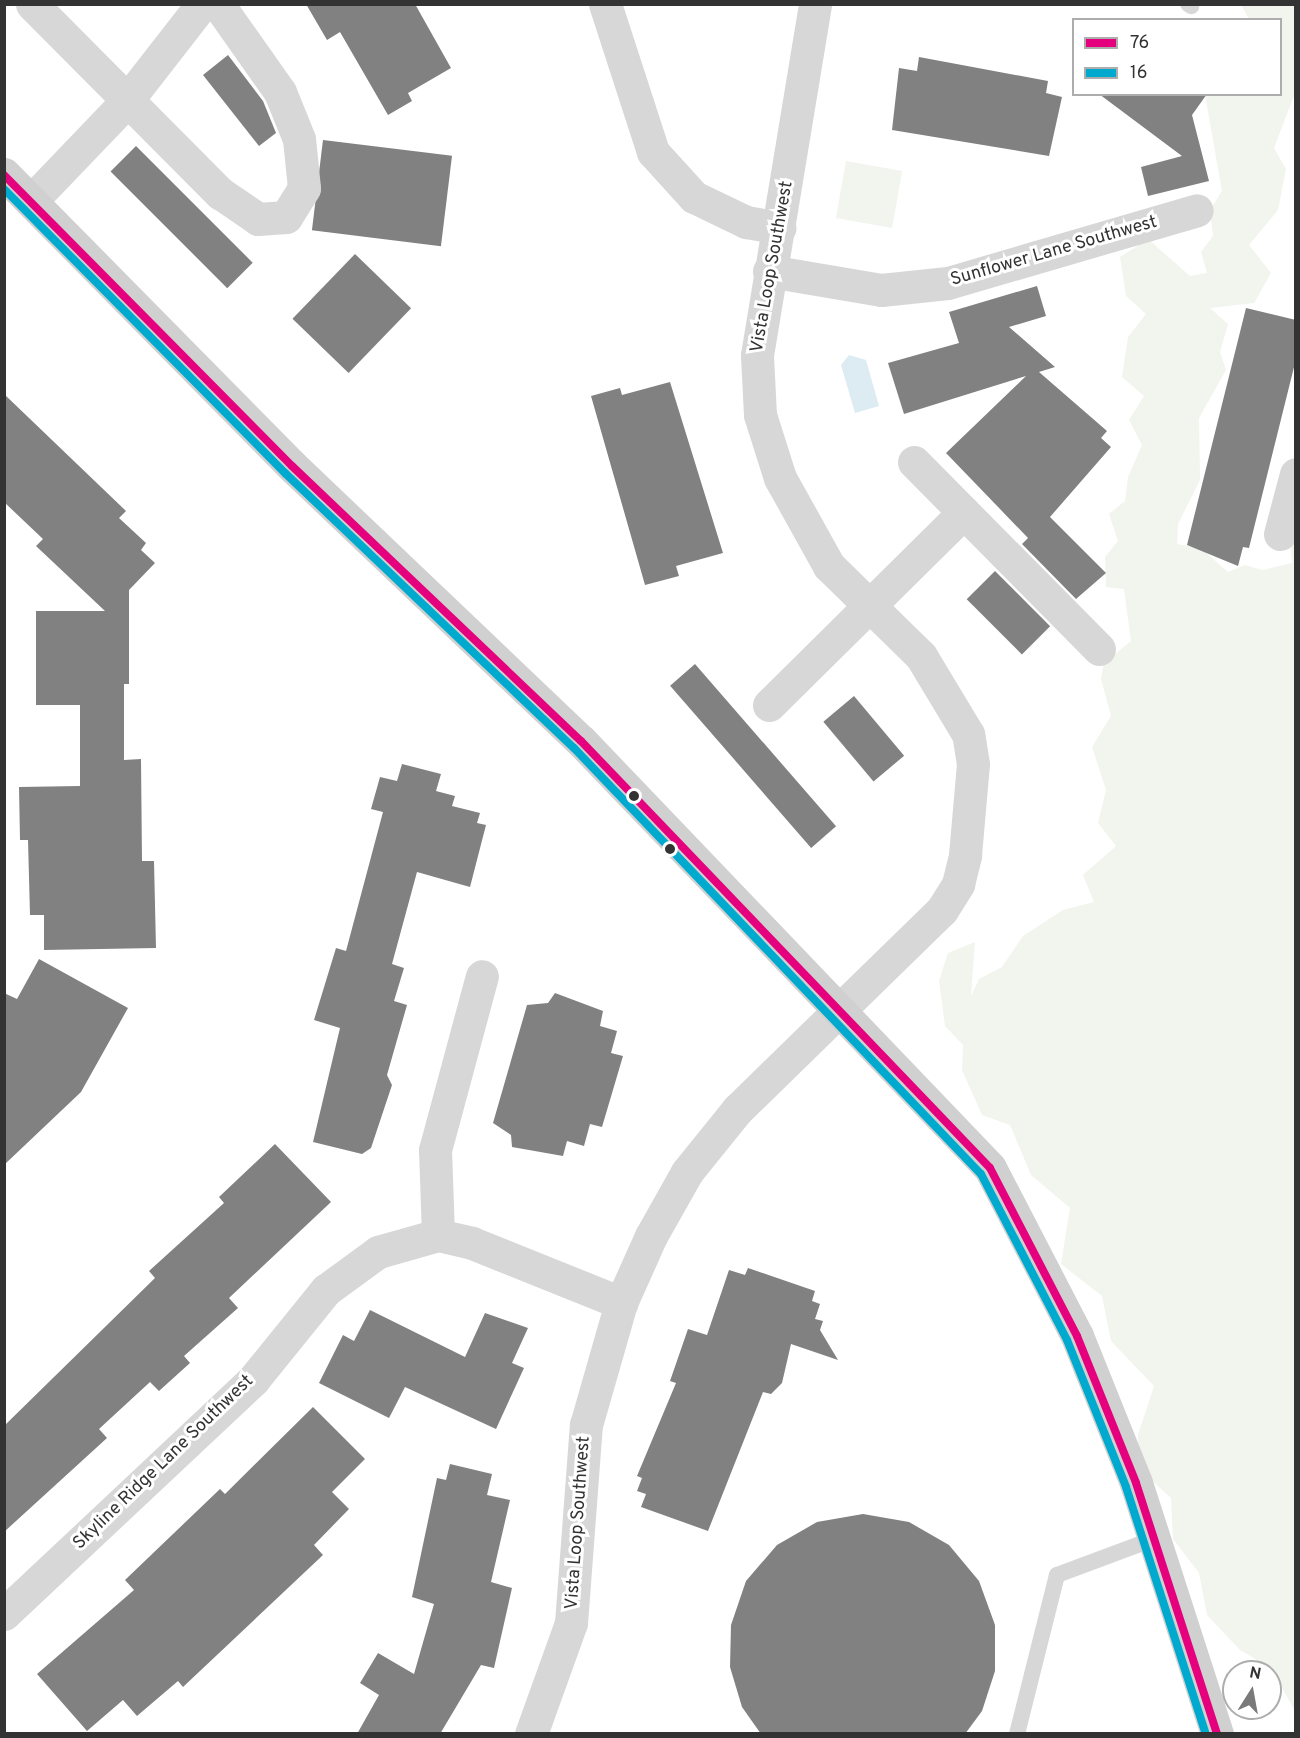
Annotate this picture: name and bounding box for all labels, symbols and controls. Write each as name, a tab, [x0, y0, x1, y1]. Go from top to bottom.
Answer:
legend	[1072, 18, 1282, 96]
text: 76	[1130, 32, 1149, 55]
text: 16	[1130, 62, 1147, 85]
street label: Vista Loop Southwest	[747, 179, 799, 355]
street label: Sunflower Lane Southwest	[948, 212, 1160, 292]
unlabelled marker	[628, 790, 640, 802]
unlabelled marker	[664, 843, 676, 855]
street label: Skyline Ridge Lane Southwest	[69, 1371, 259, 1555]
street label: Vista Loop Southwest	[562, 1435, 596, 1611]
north arrow	[1222, 1660, 1282, 1720]
text: N	[1248, 1663, 1263, 1685]

